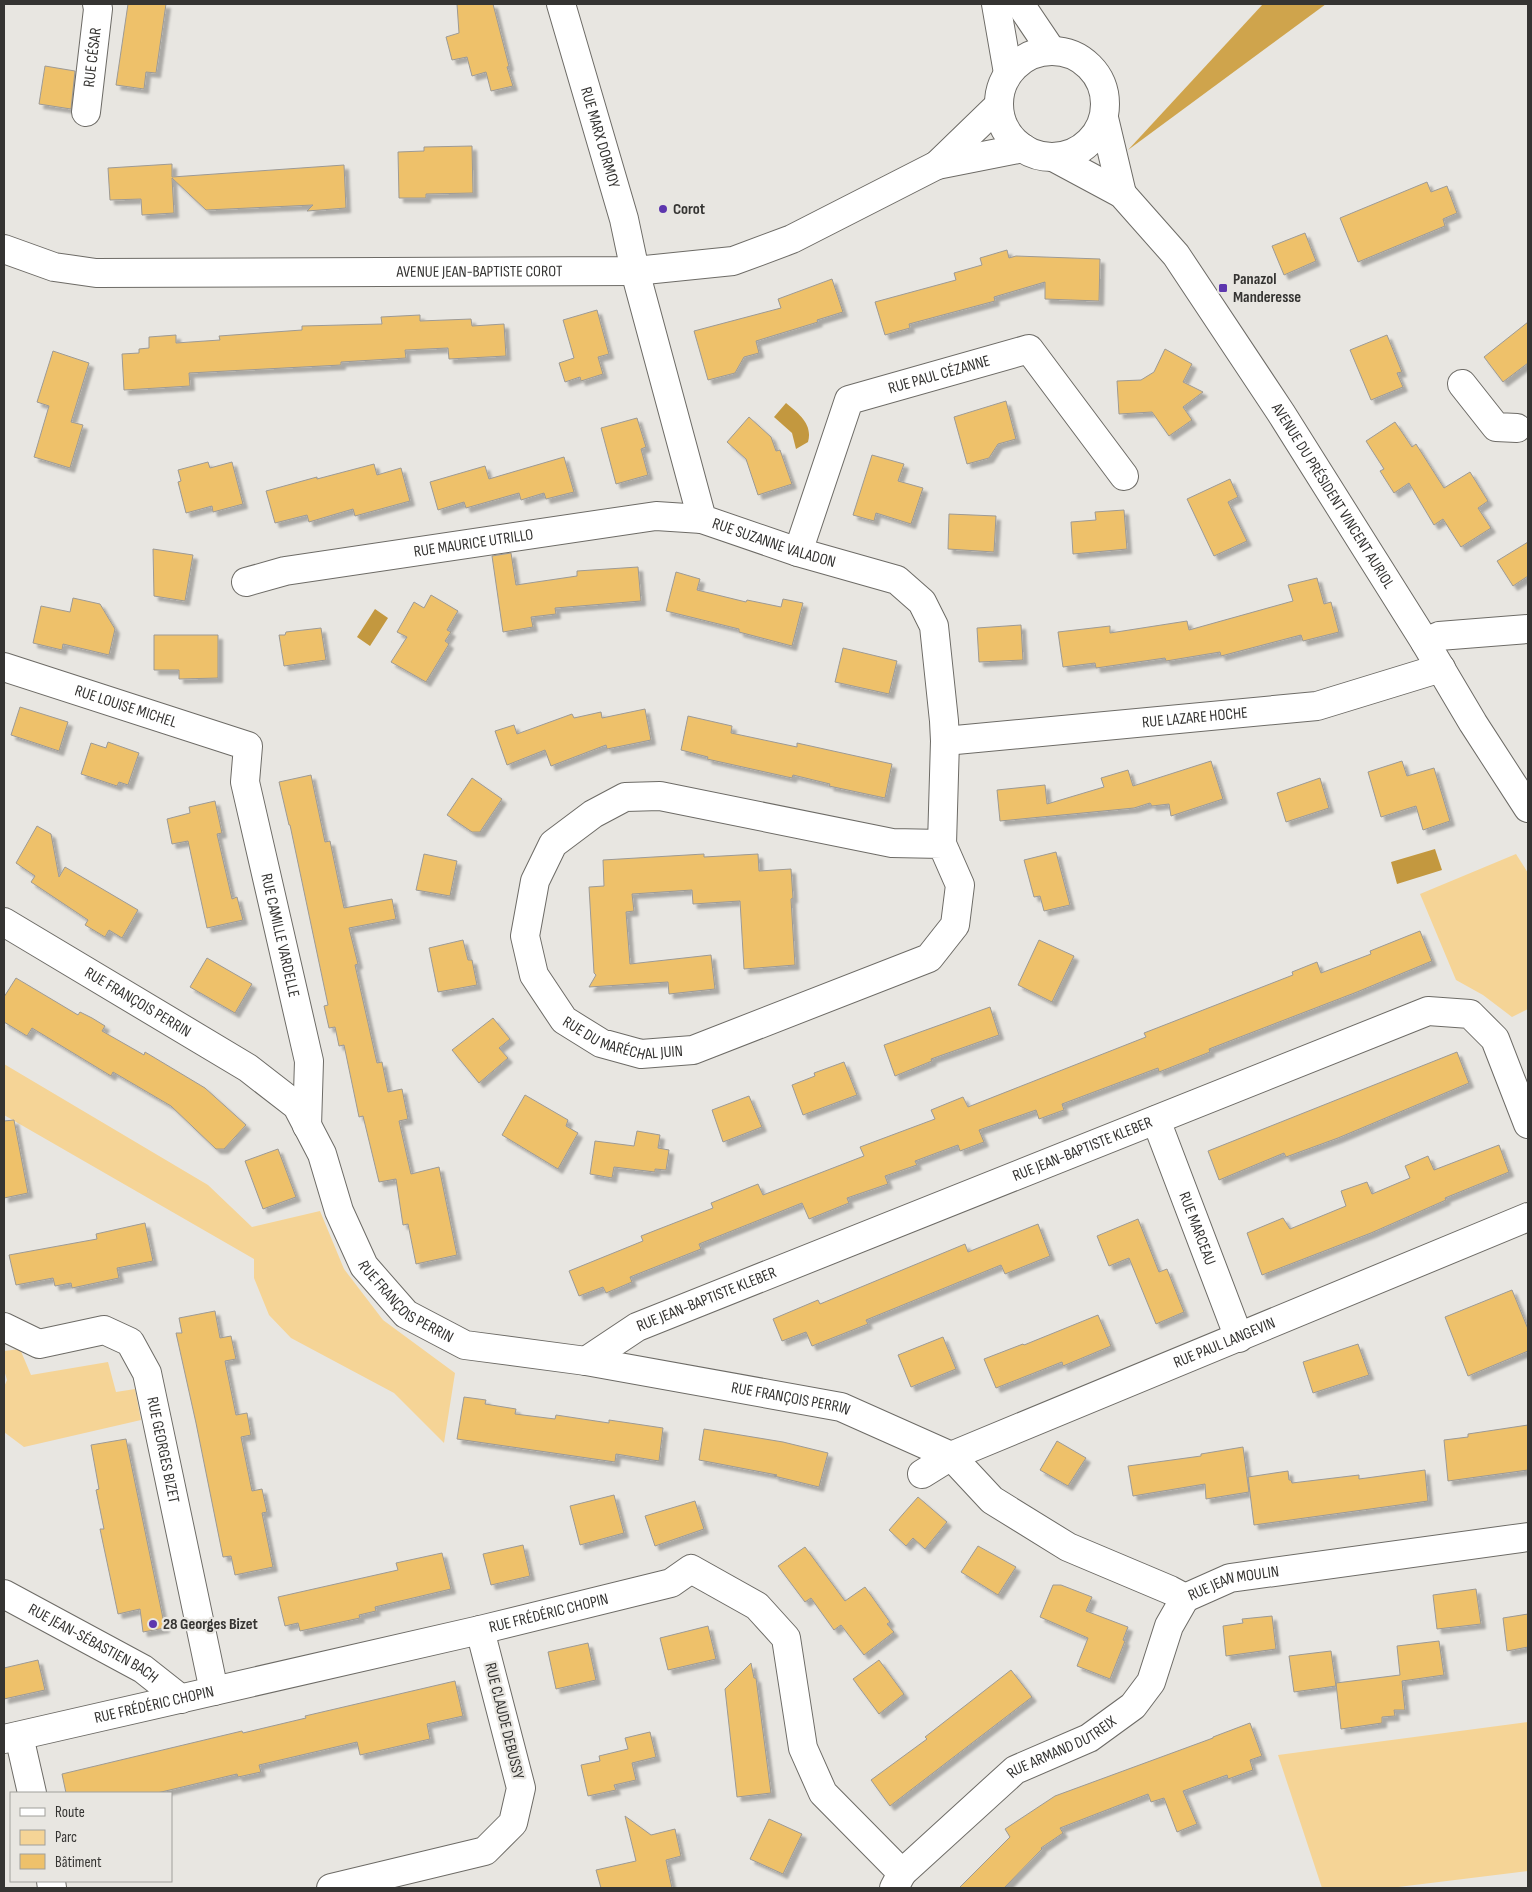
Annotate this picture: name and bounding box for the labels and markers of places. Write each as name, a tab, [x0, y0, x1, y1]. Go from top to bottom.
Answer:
place label: Corot	[673, 200, 705, 219]
marker: Corot	[657, 203, 669, 215]
place label: Panazol Manderesse	[1233, 270, 1301, 307]
marker: Panazol Manderesse	[1217, 282, 1229, 294]
place label: 28 Georges Bizet	[163, 1615, 258, 1634]
marker: 28 Georges Bizet	[147, 1618, 159, 1630]

